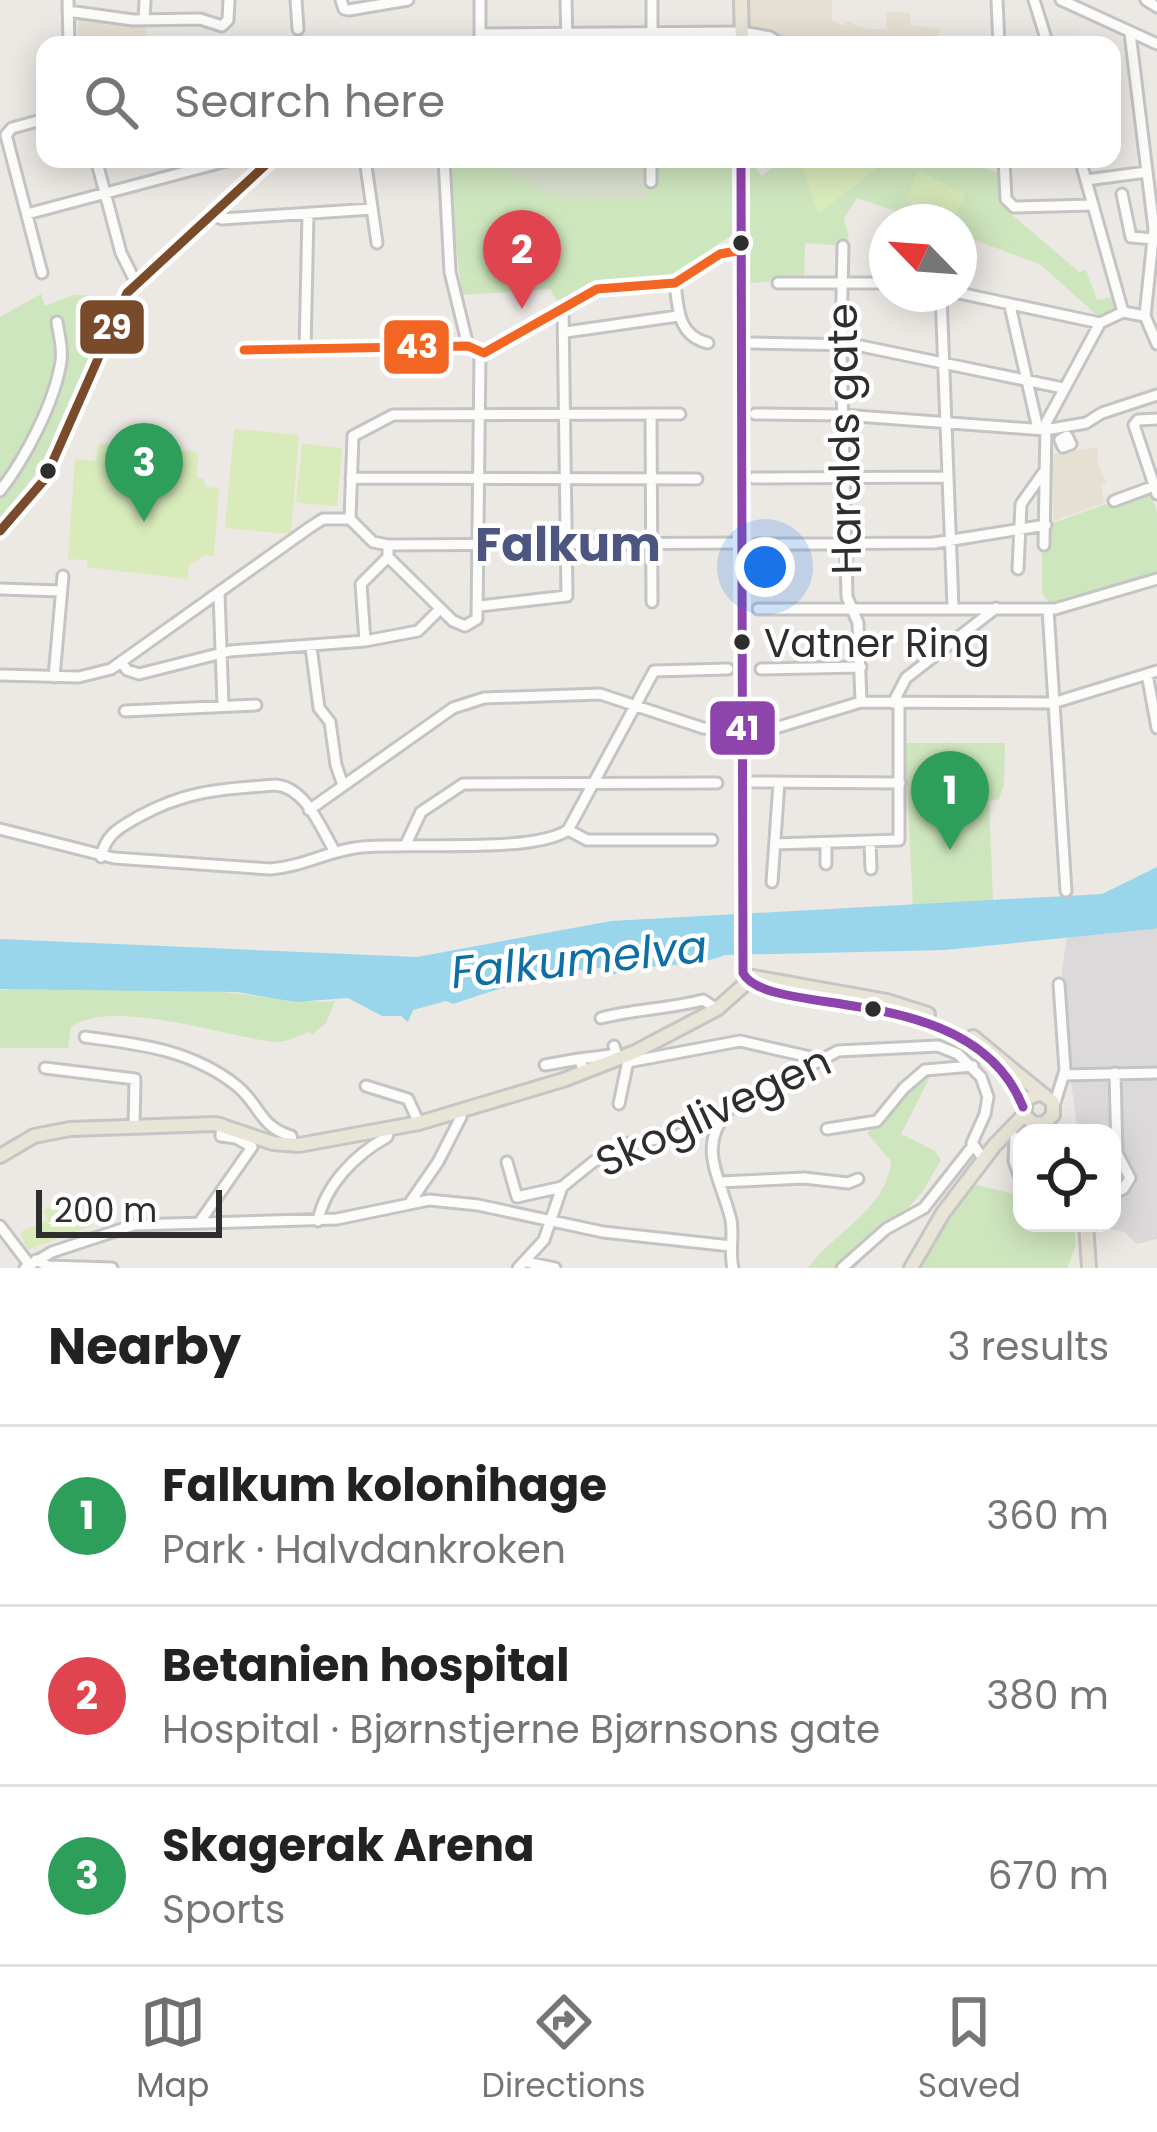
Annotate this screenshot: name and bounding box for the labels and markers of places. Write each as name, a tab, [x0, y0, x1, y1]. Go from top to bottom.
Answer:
pin: 2	[483, 210, 561, 309]
unlabelled marker	[730, 232, 752, 254]
pin: 3	[105, 423, 183, 522]
unlabelled marker	[37, 460, 59, 482]
place label: Vatner Ring	[764, 616, 990, 671]
marker: Vatner Ring	[731, 631, 753, 653]
pin: 1	[911, 751, 989, 850]
unlabelled marker	[862, 998, 884, 1020]

